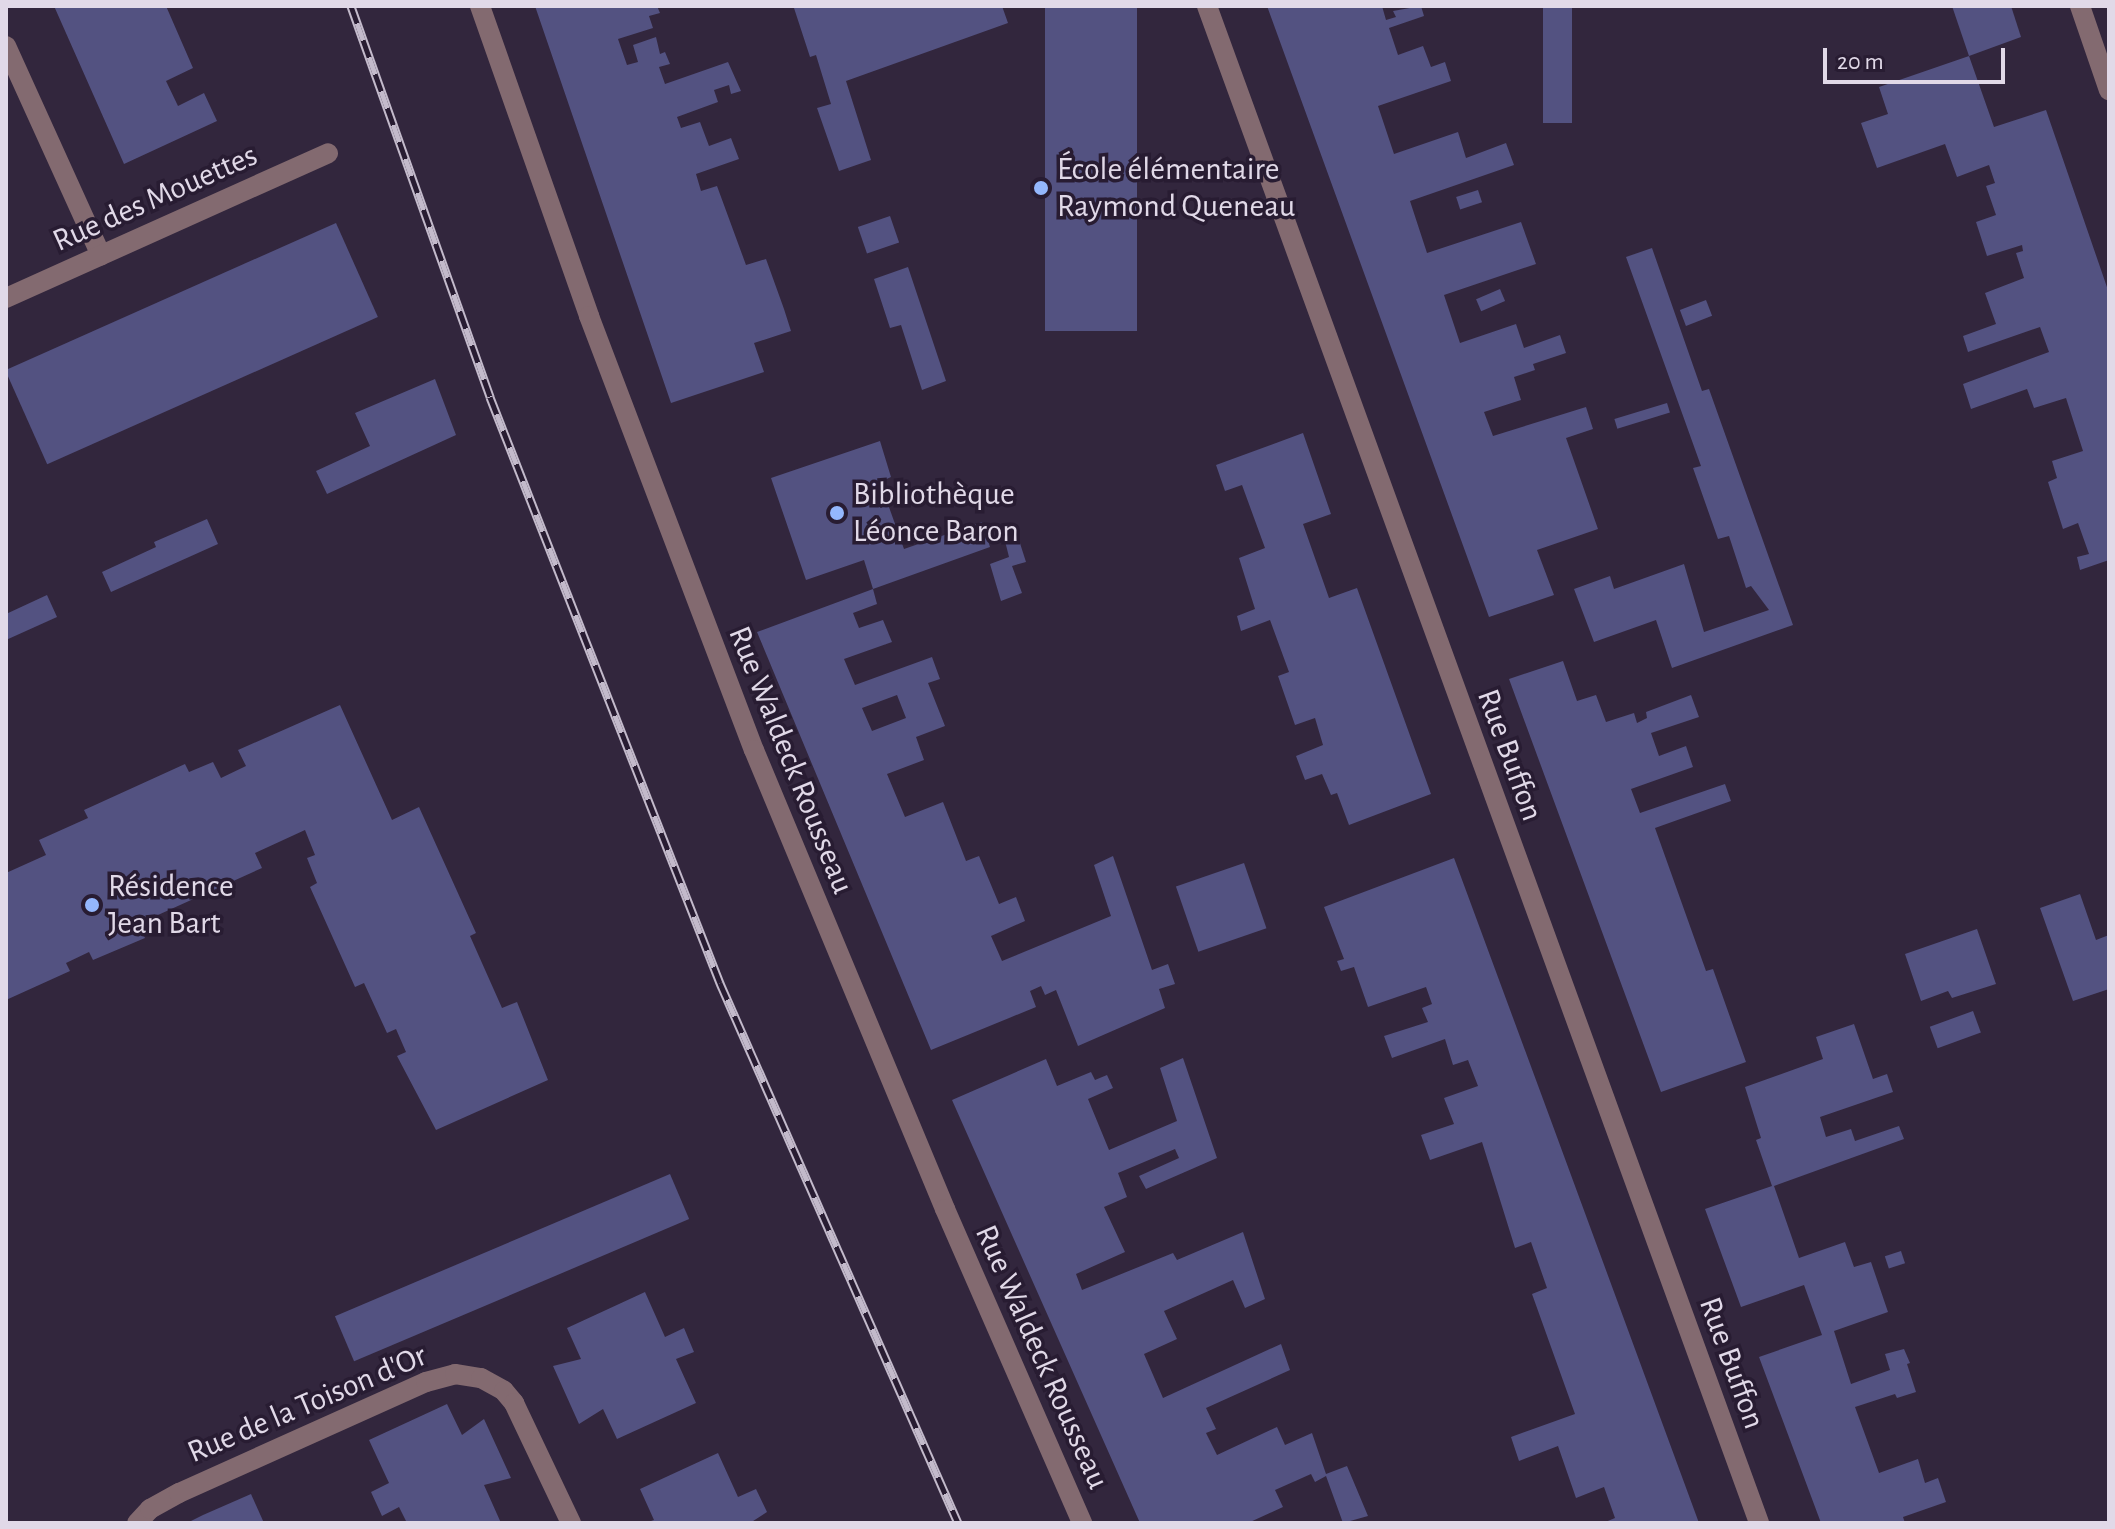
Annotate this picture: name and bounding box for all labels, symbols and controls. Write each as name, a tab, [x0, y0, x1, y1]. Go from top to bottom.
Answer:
scale bar	[1827, 32, 2009, 82]
text: 20 m	[1837, 50, 1884, 74]
street label: Rue des Mouettes	[47, 136, 263, 260]
place label: École élémentaire Raymond Queneau	[1057, 151, 1295, 226]
marker: École élémentaire Raymond Queneau	[1032, 179, 1050, 197]
place label: Bibliothèque Léonce Baron	[853, 476, 1019, 551]
marker: Bibliothèque Léonce Baron	[828, 504, 846, 522]
street label: Rue Waldeck Rousseau	[720, 621, 862, 899]
street label: Rue Buffon	[1468, 684, 1552, 826]
place label: Résidence Jean Bart	[108, 868, 234, 943]
marker: Résidence Jean Bart	[83, 896, 101, 914]
street label: Rue Waldeck Rousseau	[967, 1219, 1117, 1495]
street label: Rue Buffon	[1690, 1292, 1774, 1434]
street label: Rue de la Toison d'Or	[182, 1336, 432, 1472]

